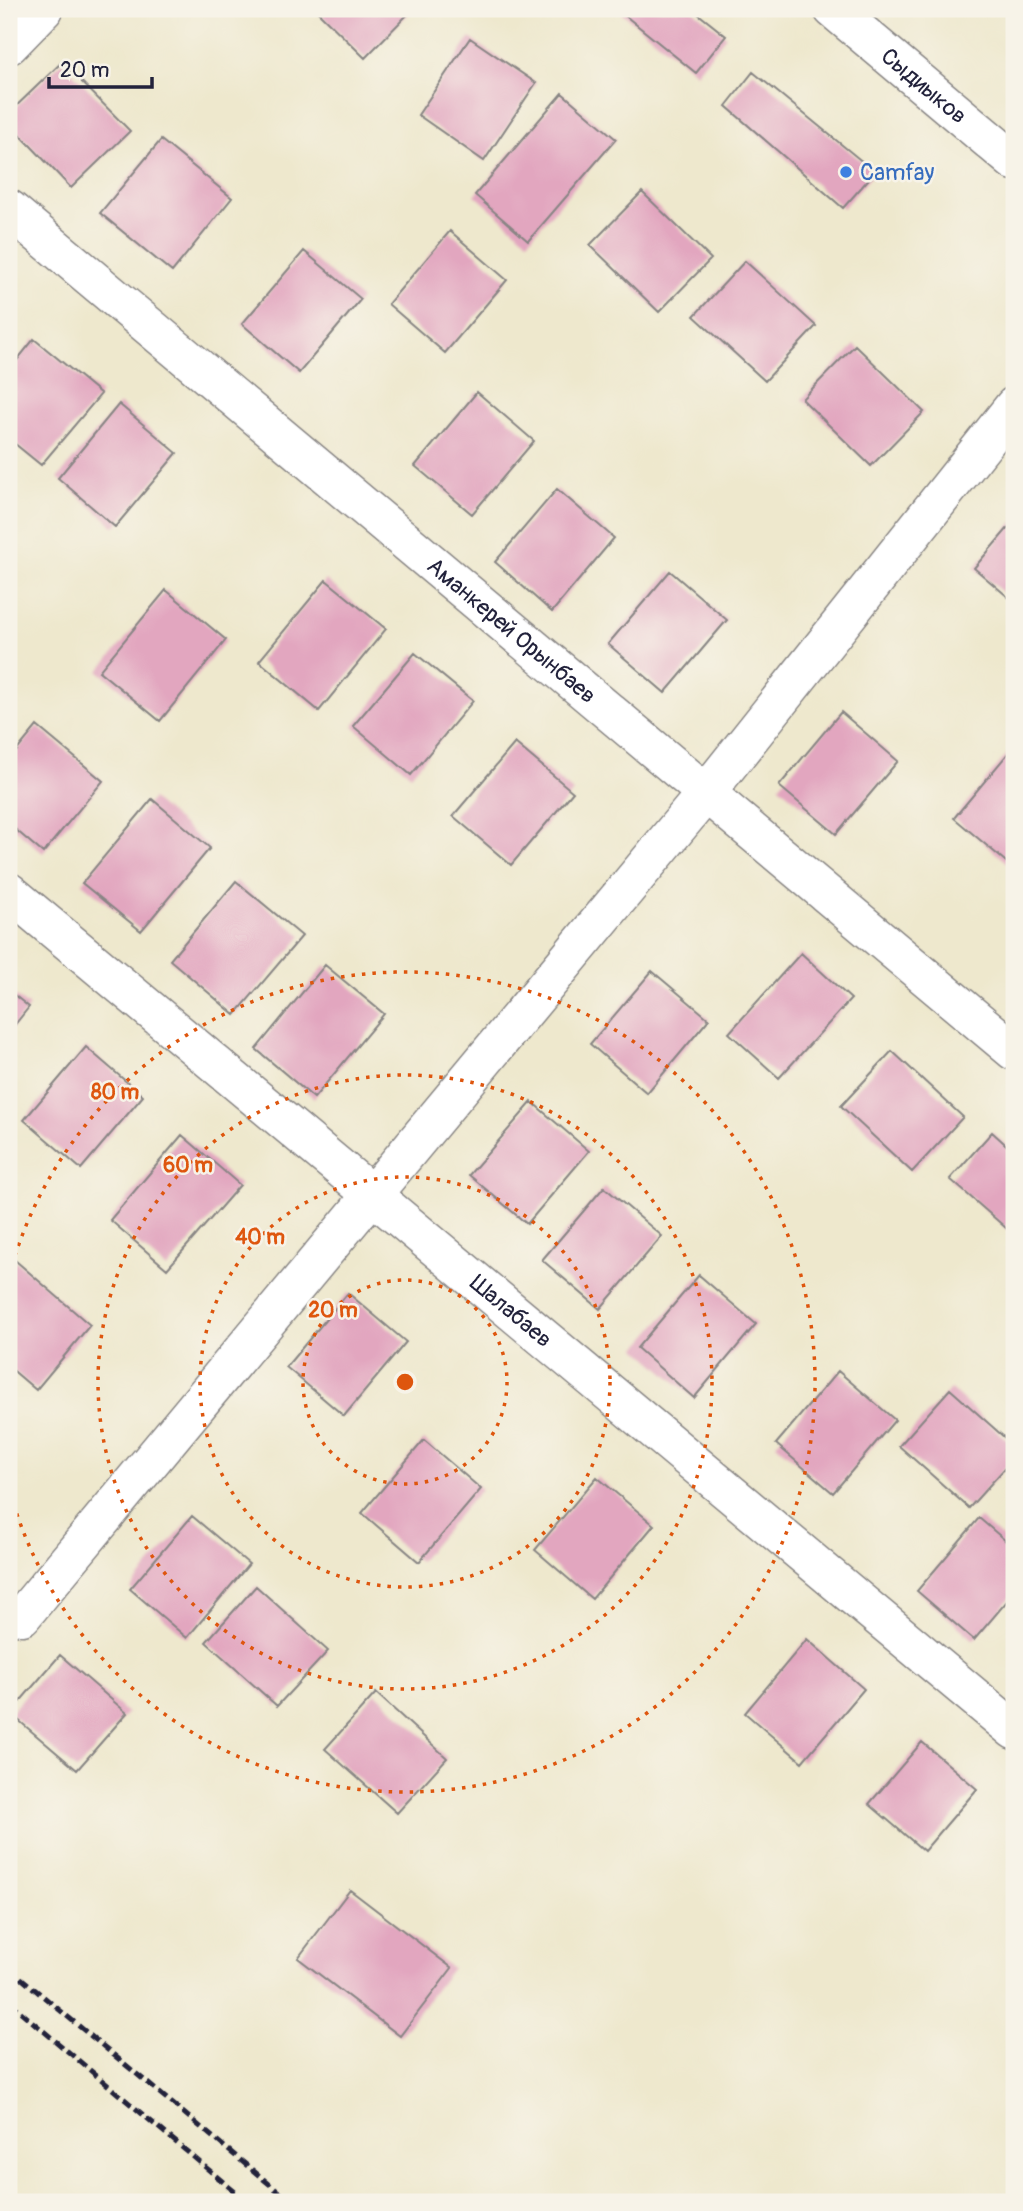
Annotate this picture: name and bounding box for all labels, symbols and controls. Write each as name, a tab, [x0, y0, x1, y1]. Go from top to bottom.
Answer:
street label: Сыдиыков	[875, 42, 973, 130]
scale bar	[49, 46, 152, 90]
text: 20 m	[60, 57, 109, 84]
place label: Camfay	[860, 158, 934, 187]
marker: Camfay	[838, 164, 854, 180]
street label: Аманкерей Орынбаев	[421, 551, 602, 710]
text: 80 m	[91, 1079, 139, 1106]
text: 60 m	[163, 1152, 213, 1179]
text: 40 m	[235, 1224, 285, 1251]
street label: Шалабаев	[464, 1269, 558, 1354]
text: 20 m	[308, 1297, 358, 1324]
centre of rings	[393, 1370, 417, 1394]

